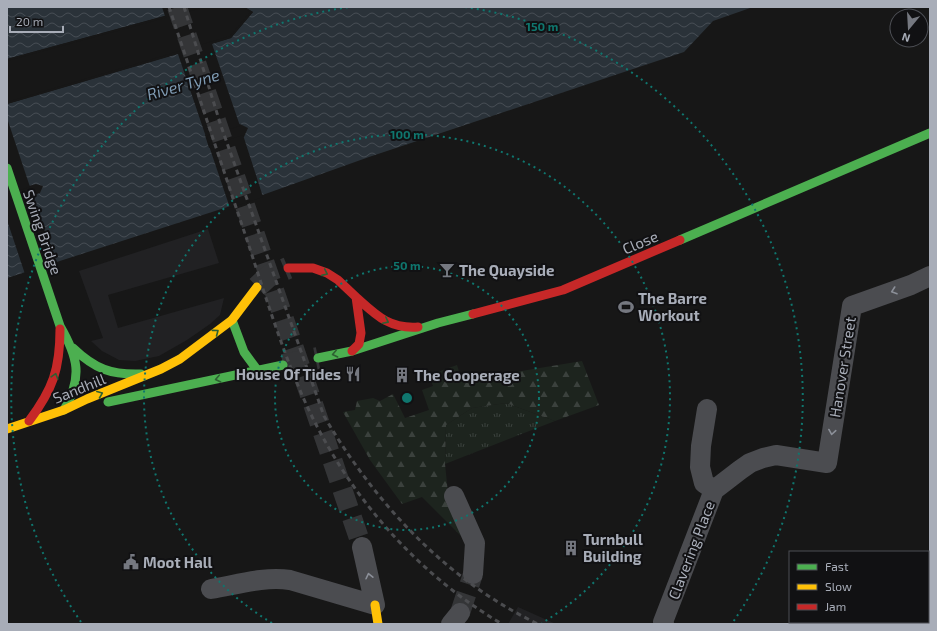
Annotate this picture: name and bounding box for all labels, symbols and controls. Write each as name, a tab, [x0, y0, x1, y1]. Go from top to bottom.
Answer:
scale bar	[10, 8, 63, 34]
north arrow	[889, 8, 929, 48]
text: 20 m	[16, 14, 43, 28]
text: 150 m	[526, 19, 558, 33]
text: N	[900, 31, 912, 45]
water label: River Tyne	[144, 64, 222, 104]
text: 100 m	[390, 127, 424, 141]
street label: Swing Bridge	[20, 187, 66, 277]
street label: Close	[619, 226, 661, 258]
text: 50 m	[393, 258, 421, 272]
bar icon: The Quayside	[438, 261, 456, 279]
place label: The Quayside	[459, 261, 554, 280]
one-way arrow	[321, 268, 329, 276]
one-way arrow	[891, 286, 898, 295]
place label: The Barre Workout	[638, 289, 707, 324]
sports icon: The Barre Workout	[617, 298, 635, 316]
street label: Hanover Street	[825, 315, 859, 419]
one-way arrow	[381, 317, 389, 324]
one-way arrow	[212, 330, 219, 337]
one-way arrow	[332, 350, 338, 358]
place label: House Of Tides	[236, 365, 341, 383]
restaurant icon: House Of Tides	[344, 365, 362, 383]
building icon: The Cooperage	[393, 366, 411, 384]
place label: The Cooperage	[414, 366, 520, 384]
street label: Sandhill	[50, 369, 109, 407]
one-way arrow	[50, 373, 59, 380]
one-way arrow	[215, 375, 221, 383]
one-way arrow	[96, 391, 103, 399]
centre of rings	[400, 391, 414, 405]
one-way arrow	[828, 429, 837, 435]
street label: Clavering Place	[664, 498, 718, 602]
place label: Turnbull Building	[583, 530, 643, 565]
building icon: Turnbull Building	[562, 539, 580, 557]
legend	[789, 551, 929, 623]
public building icon: Moot Hall	[122, 553, 140, 571]
place label: Moot Hall	[143, 553, 213, 571]
text: Fast	[825, 559, 849, 573]
one-way arrow	[365, 572, 373, 579]
text: Slow	[825, 579, 852, 593]
text: Jam	[825, 599, 846, 613]

